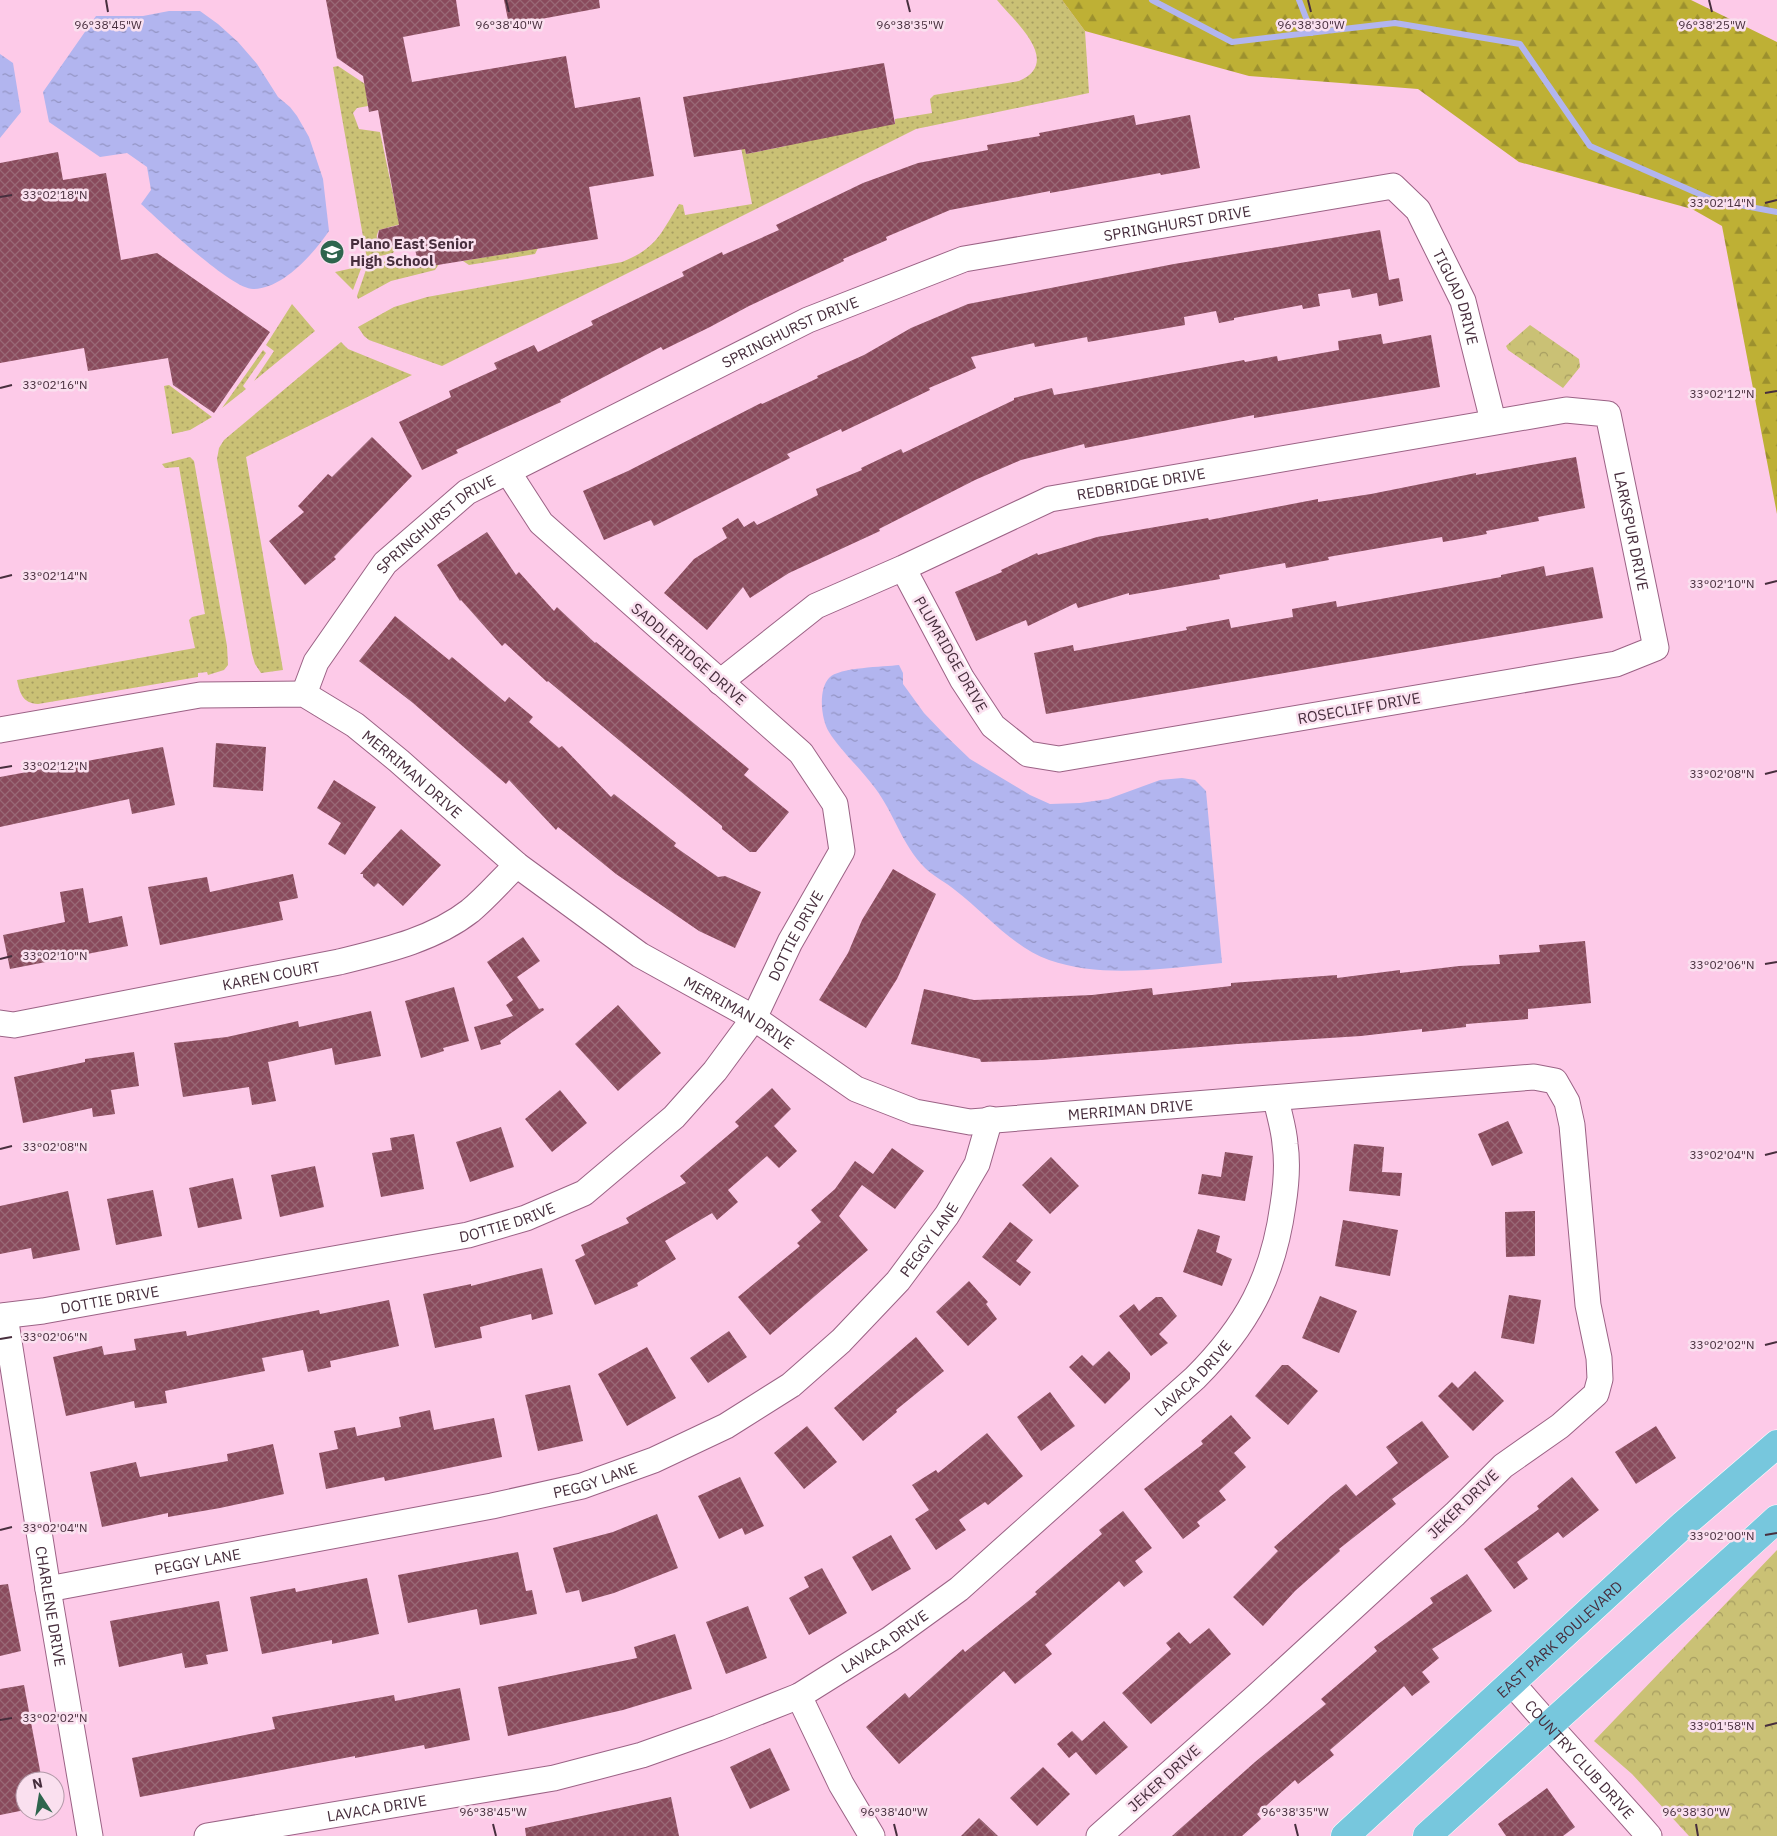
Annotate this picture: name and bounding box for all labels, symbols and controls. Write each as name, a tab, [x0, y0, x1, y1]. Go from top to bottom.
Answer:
text: 96°38'45"W	[74, 17, 142, 32]
text: 96°38'40"W	[475, 17, 543, 32]
text: 96°38'35"W	[876, 17, 944, 32]
text: 96°38'30"W	[1277, 17, 1345, 32]
text: 96°38'25"W	[1678, 17, 1746, 32]
text: 33°02'18"N	[22, 187, 88, 202]
text: 33°02'14"N	[1689, 195, 1755, 210]
street label: SPRINGHURST DRIVE	[1102, 201, 1252, 245]
place label: Plano East Senior High School	[350, 234, 474, 270]
school or university icon: Plano East Senior High School	[319, 239, 345, 265]
street label: TIGUAD DRIVE	[1429, 246, 1483, 347]
street label: SPRINGHURST DRIVE	[718, 292, 861, 372]
text: 33°02'16"N	[22, 377, 88, 392]
text: 33°02'12"N	[1689, 386, 1755, 401]
street label: REDBRIDGE DRIVE	[1075, 463, 1207, 504]
street label: SPRINGHURST DRIVE	[371, 470, 498, 577]
street label: LARKSPUR DRIVE	[1611, 470, 1653, 592]
text: 33°02'14"N	[22, 568, 88, 583]
text: 33°02'10"N	[1689, 576, 1755, 591]
street label: PLUMRIDGE DRIVE	[910, 593, 992, 715]
street label: SADDLERIDGE DRIVE	[627, 599, 751, 709]
street label: ROSECLIFF DRIVE	[1296, 688, 1422, 728]
street label: MERRIMAN DRIVE	[359, 726, 466, 822]
text: 33°02'12"N	[22, 758, 88, 773]
text: 33°02'08"N	[1689, 766, 1755, 781]
street label: DOTTIE DRIVE	[764, 887, 827, 984]
text: 33°02'10"N	[22, 948, 88, 963]
street label: KAREN COURT	[220, 956, 322, 994]
text: 33°02'06"N	[1689, 957, 1755, 972]
street label: MERRIMAN DRIVE	[681, 972, 798, 1053]
street label: MERRIMAN DRIVE	[1067, 1095, 1194, 1124]
text: 33°02'08"N	[22, 1139, 88, 1154]
text: 33°02'04"N	[1689, 1147, 1755, 1162]
street label: DOTTIE DRIVE	[458, 1197, 558, 1246]
street label: PEGGY LANE	[895, 1199, 962, 1280]
street label: DOTTIE DRIVE	[59, 1281, 160, 1317]
text: 33°02'06"N	[22, 1329, 88, 1344]
street label: LAVACA DRIVE	[1150, 1336, 1235, 1420]
text: 33°02'02"N	[1689, 1337, 1755, 1352]
street label: PEGGY LANE	[551, 1457, 640, 1502]
street label: JEKER DRIVE	[1424, 1465, 1502, 1543]
text: 33°02'04"N	[22, 1520, 88, 1535]
text: 33°02'00"N	[1689, 1528, 1755, 1543]
street label: PEGGY LANE	[153, 1544, 242, 1578]
street label: CHARLENE DRIVE	[32, 1545, 71, 1668]
street label: EAST PARK BOULEVARD	[1492, 1576, 1626, 1702]
street label: LAVACA DRIVE	[837, 1605, 932, 1677]
street label: COUNTRY CLUB DRIVE	[1521, 1696, 1639, 1823]
text: 33°02'02"N	[22, 1710, 88, 1725]
text: 33°01'58"N	[1689, 1718, 1755, 1733]
street label: JEKER DRIVE	[1124, 1740, 1204, 1816]
north arrow	[15, 1771, 65, 1821]
text: N	[30, 1773, 44, 1793]
street label: LAVACA DRIVE	[325, 1790, 428, 1825]
text: 96°38'45"W	[459, 1804, 527, 1819]
text: 96°38'40"W	[860, 1804, 928, 1819]
text: 96°38'35"W	[1261, 1804, 1329, 1819]
text: 96°38'30"W	[1662, 1804, 1730, 1819]

